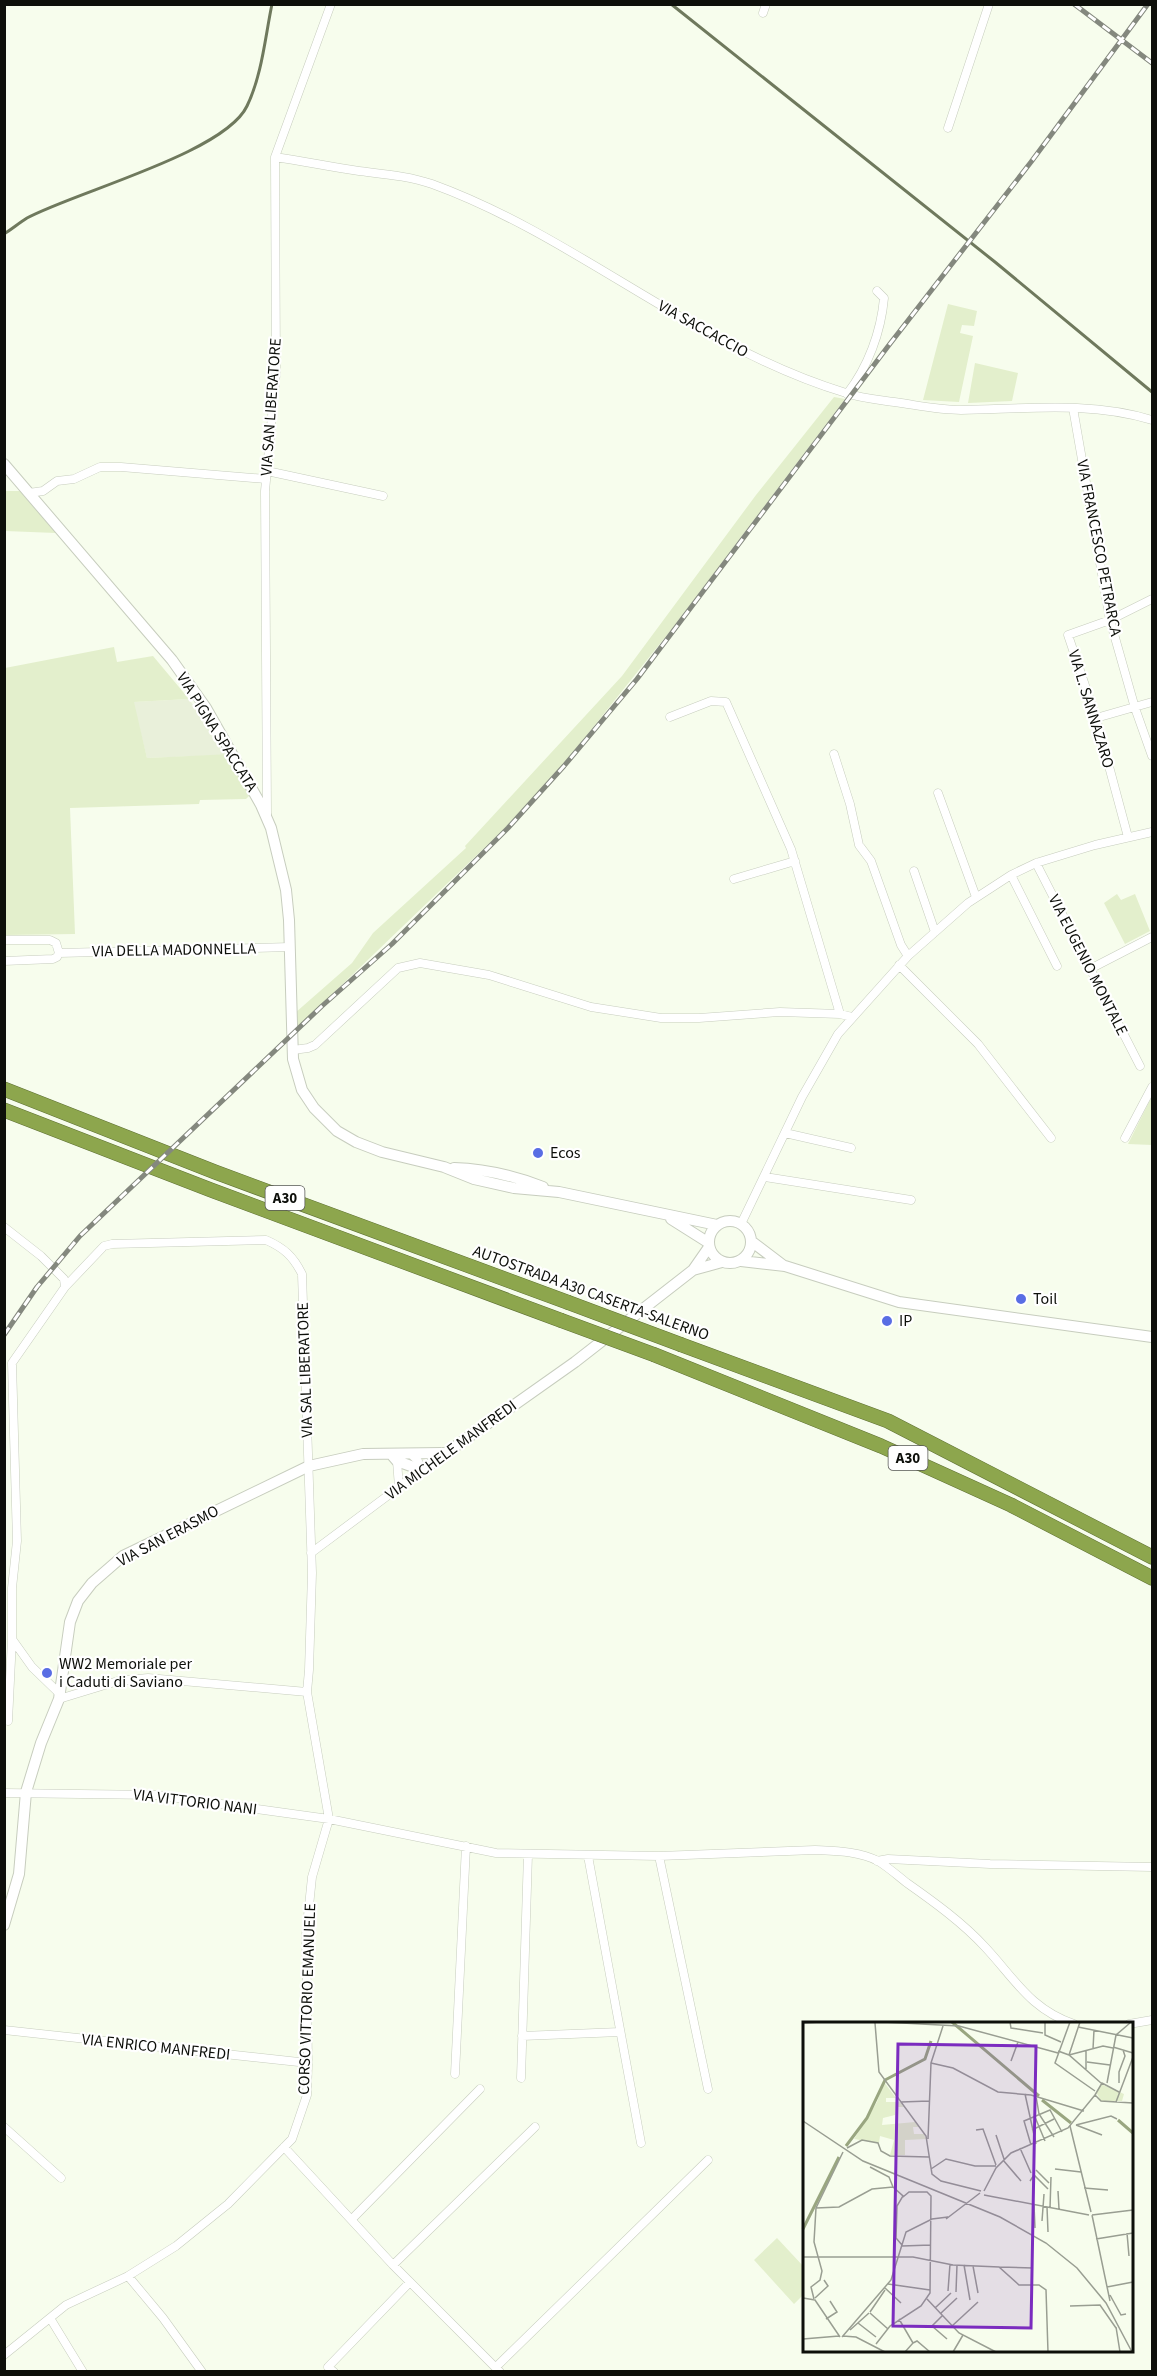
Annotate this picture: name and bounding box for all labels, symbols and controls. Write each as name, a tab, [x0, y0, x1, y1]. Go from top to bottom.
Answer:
street label: VIA SACCACCIO	[654, 295, 752, 363]
street label: VIA SAN LIBERATORE	[255, 337, 287, 477]
street label: VIA FRANCESCO PETRARCA	[1071, 458, 1127, 639]
street label: VIA L. SANNAZARO	[1063, 647, 1119, 771]
street label: VIA PIGNA SPACCATA	[171, 668, 263, 796]
street label: VIA EUGENIO MONTALE	[1043, 891, 1133, 1039]
street label: VIA DELLA MADONNELLA	[92, 938, 257, 962]
place label: Ecos	[550, 1142, 581, 1164]
marker: Ecos	[531, 1146, 545, 1160]
road number: A30	[266, 1186, 304, 1210]
street label: AUTOSTRADA A30 CASERTA-SALERNO	[470, 1240, 712, 1346]
place label: Toil	[1033, 1288, 1057, 1310]
marker: Toil	[1014, 1292, 1028, 1306]
street label: VIA SAL LIBERATORE	[292, 1302, 318, 1438]
place label: IP	[899, 1310, 912, 1332]
marker: IP	[880, 1314, 894, 1328]
street label: VIA MICHELE MANFREDI	[381, 1395, 521, 1505]
road number: A30	[888, 1446, 928, 1470]
street label: VIA SAN ERASMO	[113, 1500, 223, 1572]
place label: WW2 Memoriale per i Caduti di Saviano	[59, 1653, 192, 1693]
marker: WW2 Memoriale per i Caduti di Saviano	[40, 1666, 54, 1680]
street label: VIA VITTORIO NANI	[132, 1783, 258, 1821]
street label: CORSO VITTORIO EMANUELE	[293, 1903, 321, 2095]
inset map	[803, 2022, 1133, 2352]
street label: VIA ENRICO MANFREDI	[81, 2028, 231, 2066]

